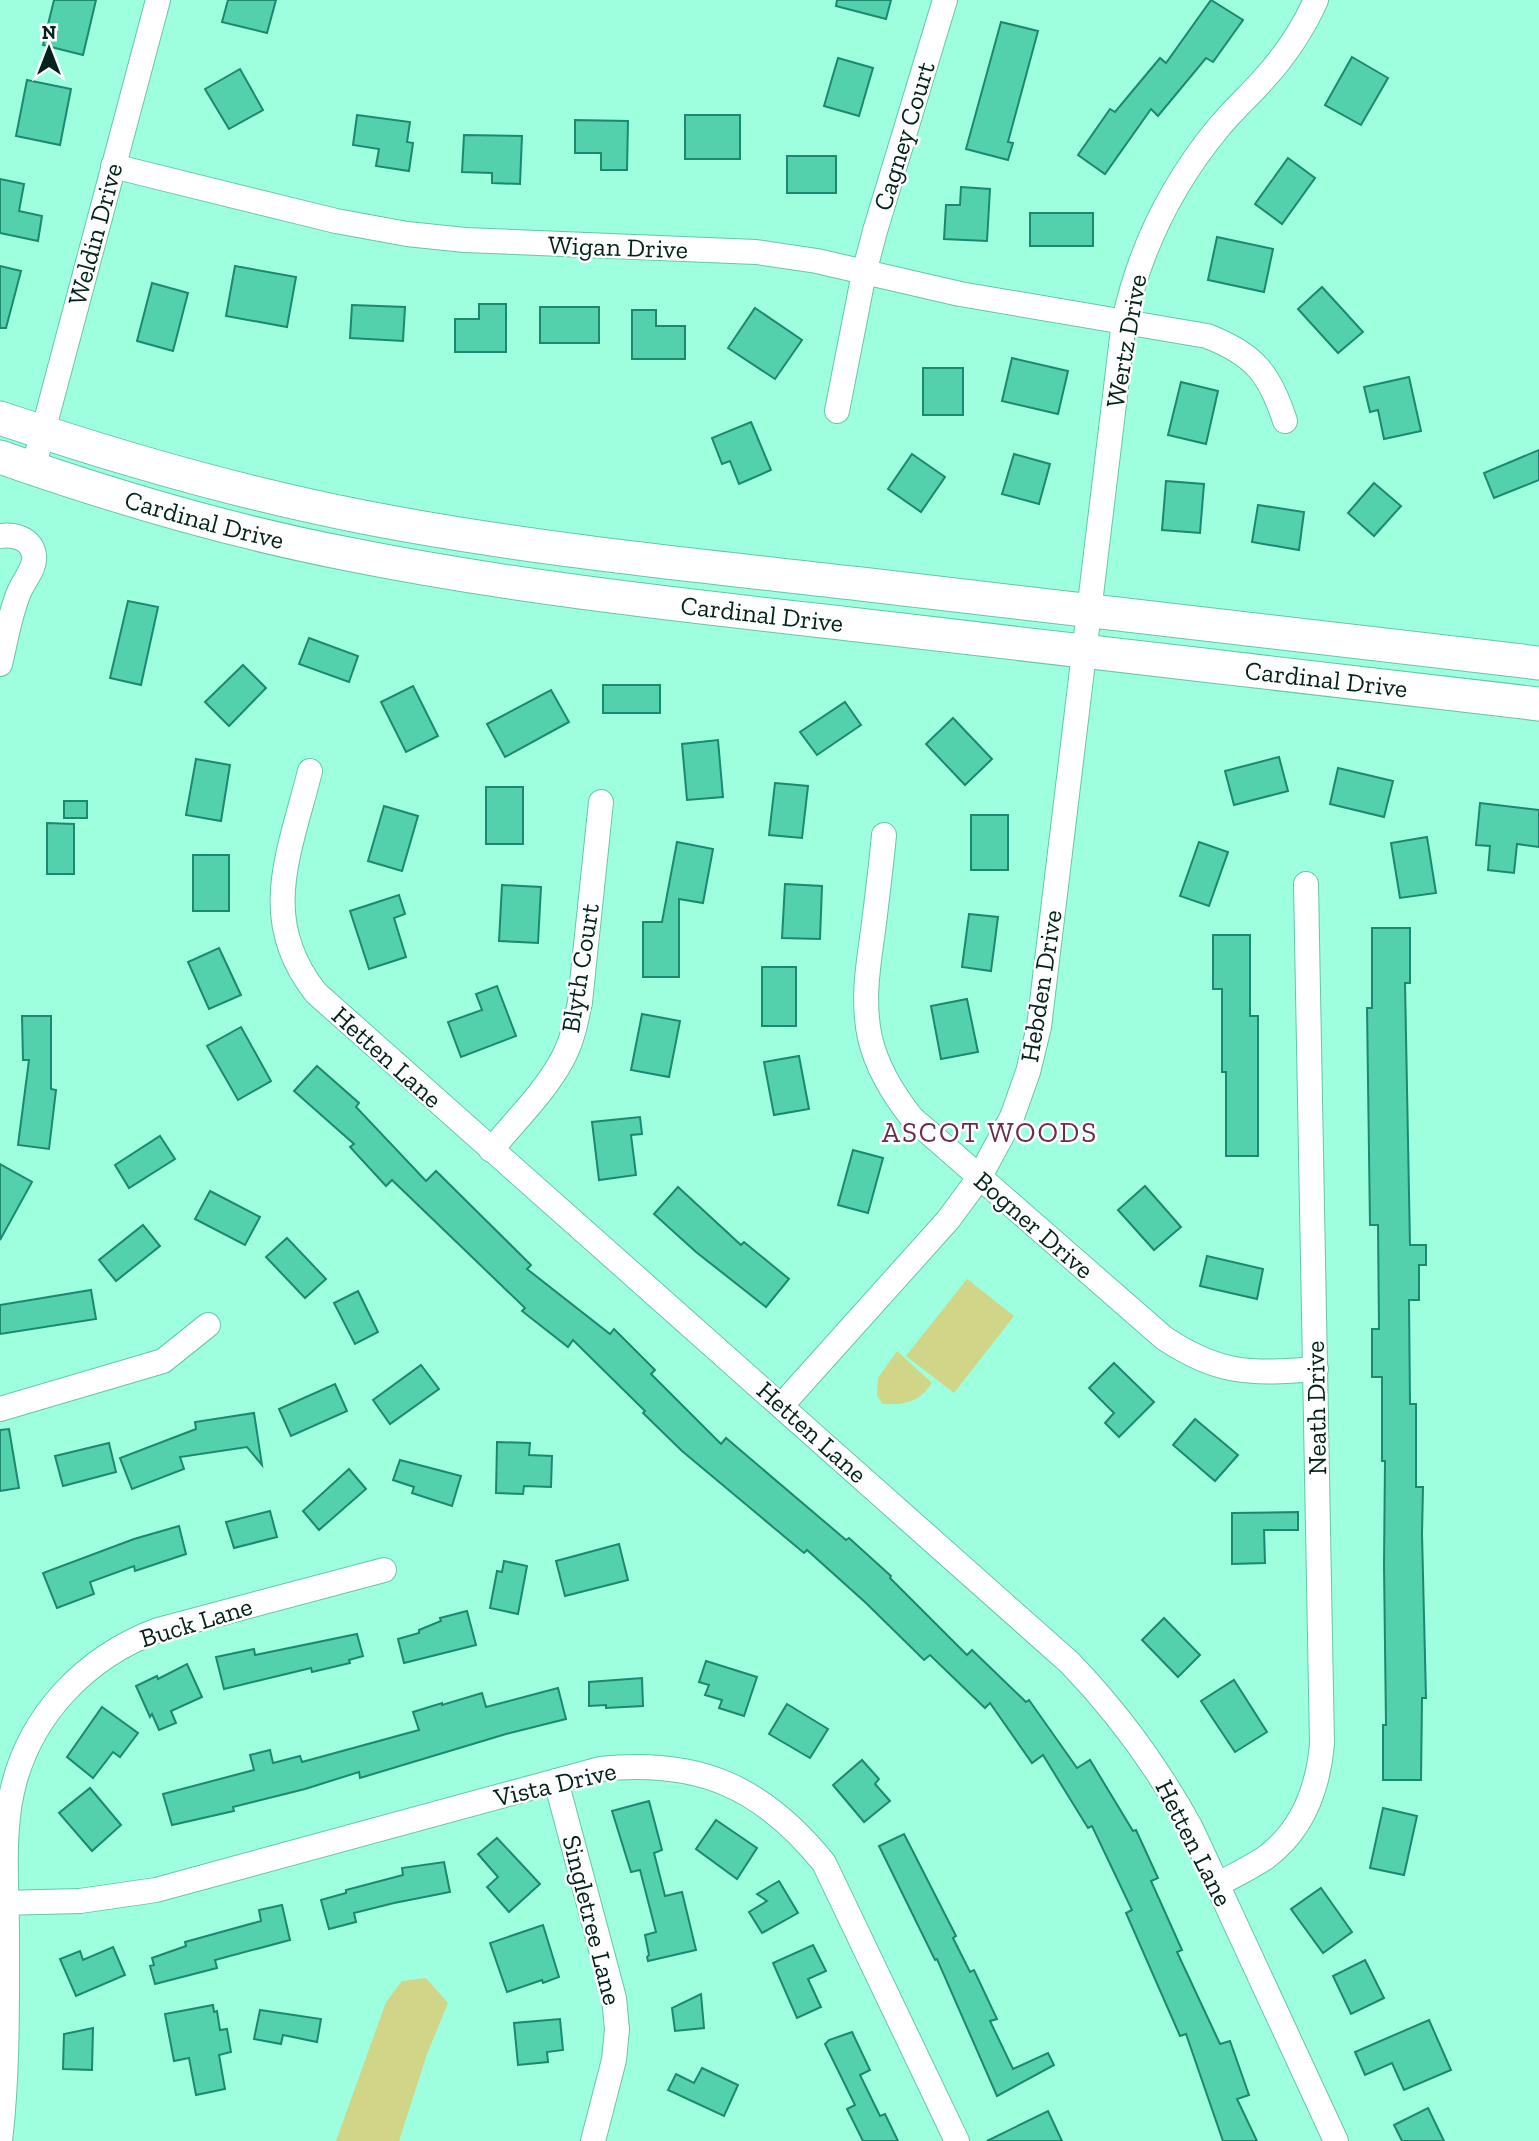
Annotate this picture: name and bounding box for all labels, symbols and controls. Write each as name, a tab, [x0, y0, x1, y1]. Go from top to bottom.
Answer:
north arrow	[14, 14, 84, 84]
text: N	[42, 21, 56, 44]
street label: Cagney Court	[866, 57, 942, 214]
street label: Weldin Drive	[61, 159, 129, 309]
street label: Wigan Drive	[548, 229, 688, 265]
street label: Wertz Drive	[1099, 272, 1153, 410]
street label: Cardinal Drive	[121, 483, 287, 556]
street label: Cardinal Drive	[679, 589, 845, 639]
street label: Cardinal Drive	[1243, 654, 1409, 705]
street label: Blyth Court	[554, 901, 606, 1035]
street label: Hebden Drive	[1013, 908, 1069, 1064]
street label: Hetten Lane	[325, 999, 449, 1115]
district label: ASCOT WOODS	[882, 1116, 1098, 1149]
street label: Bogner Drive	[968, 1164, 1100, 1286]
street label: Neath Drive	[1299, 1341, 1333, 1475]
street label: Hetten Lane	[750, 1374, 874, 1490]
street label: Buck Lane	[136, 1590, 256, 1654]
street label: Vista Drive	[490, 1754, 619, 1814]
street label: Hetten Lane	[1149, 1775, 1239, 1911]
street label: Singletree Lane	[555, 1832, 629, 2008]

